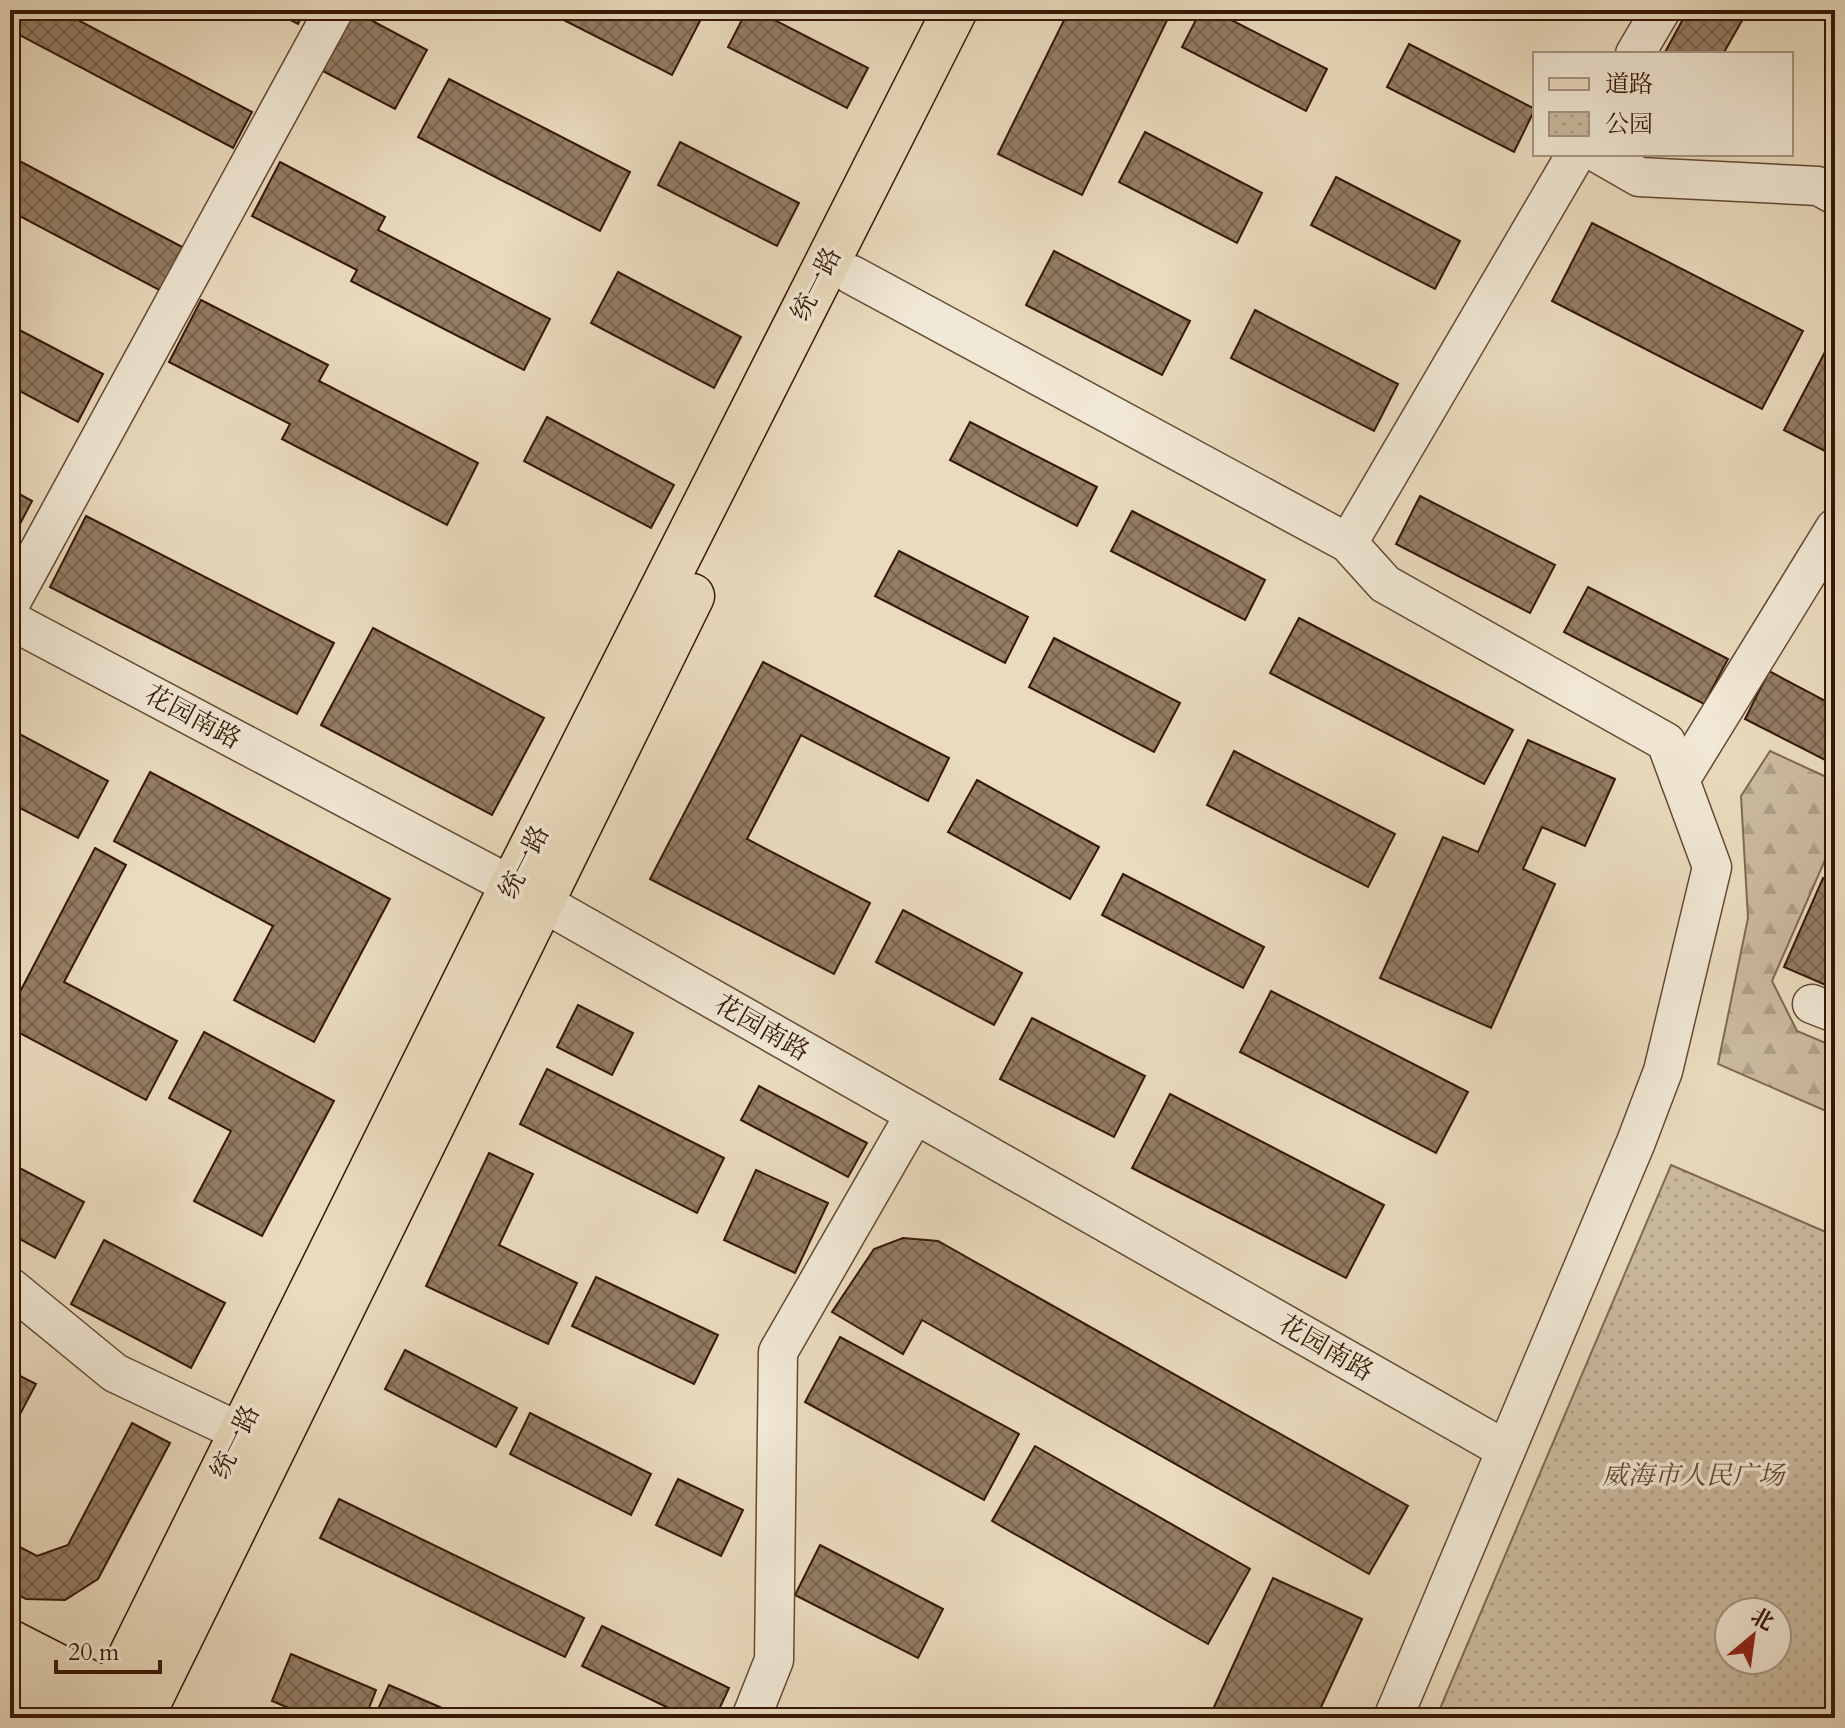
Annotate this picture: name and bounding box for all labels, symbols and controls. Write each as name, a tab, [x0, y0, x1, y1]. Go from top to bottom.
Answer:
legend	[1533, 52, 1793, 156]
text: 道路	[1605, 68, 1653, 101]
text: 公园	[1605, 108, 1653, 141]
street label: 统一路	[783, 241, 849, 327]
street label: 花园南路	[139, 677, 247, 757]
street label: 统一路	[491, 819, 557, 905]
street label: 花园南路	[708, 987, 816, 1069]
street label: 花园南路	[1272, 1307, 1380, 1389]
street label: 统一路	[202, 1399, 268, 1485]
park label: 威海市人民广场	[1602, 1458, 1786, 1493]
north arrow	[1713, 1596, 1793, 1676]
text: 北	[1745, 1601, 1779, 1638]
scale bar	[56, 1624, 160, 1674]
text: 20 m	[68, 1636, 120, 1669]

